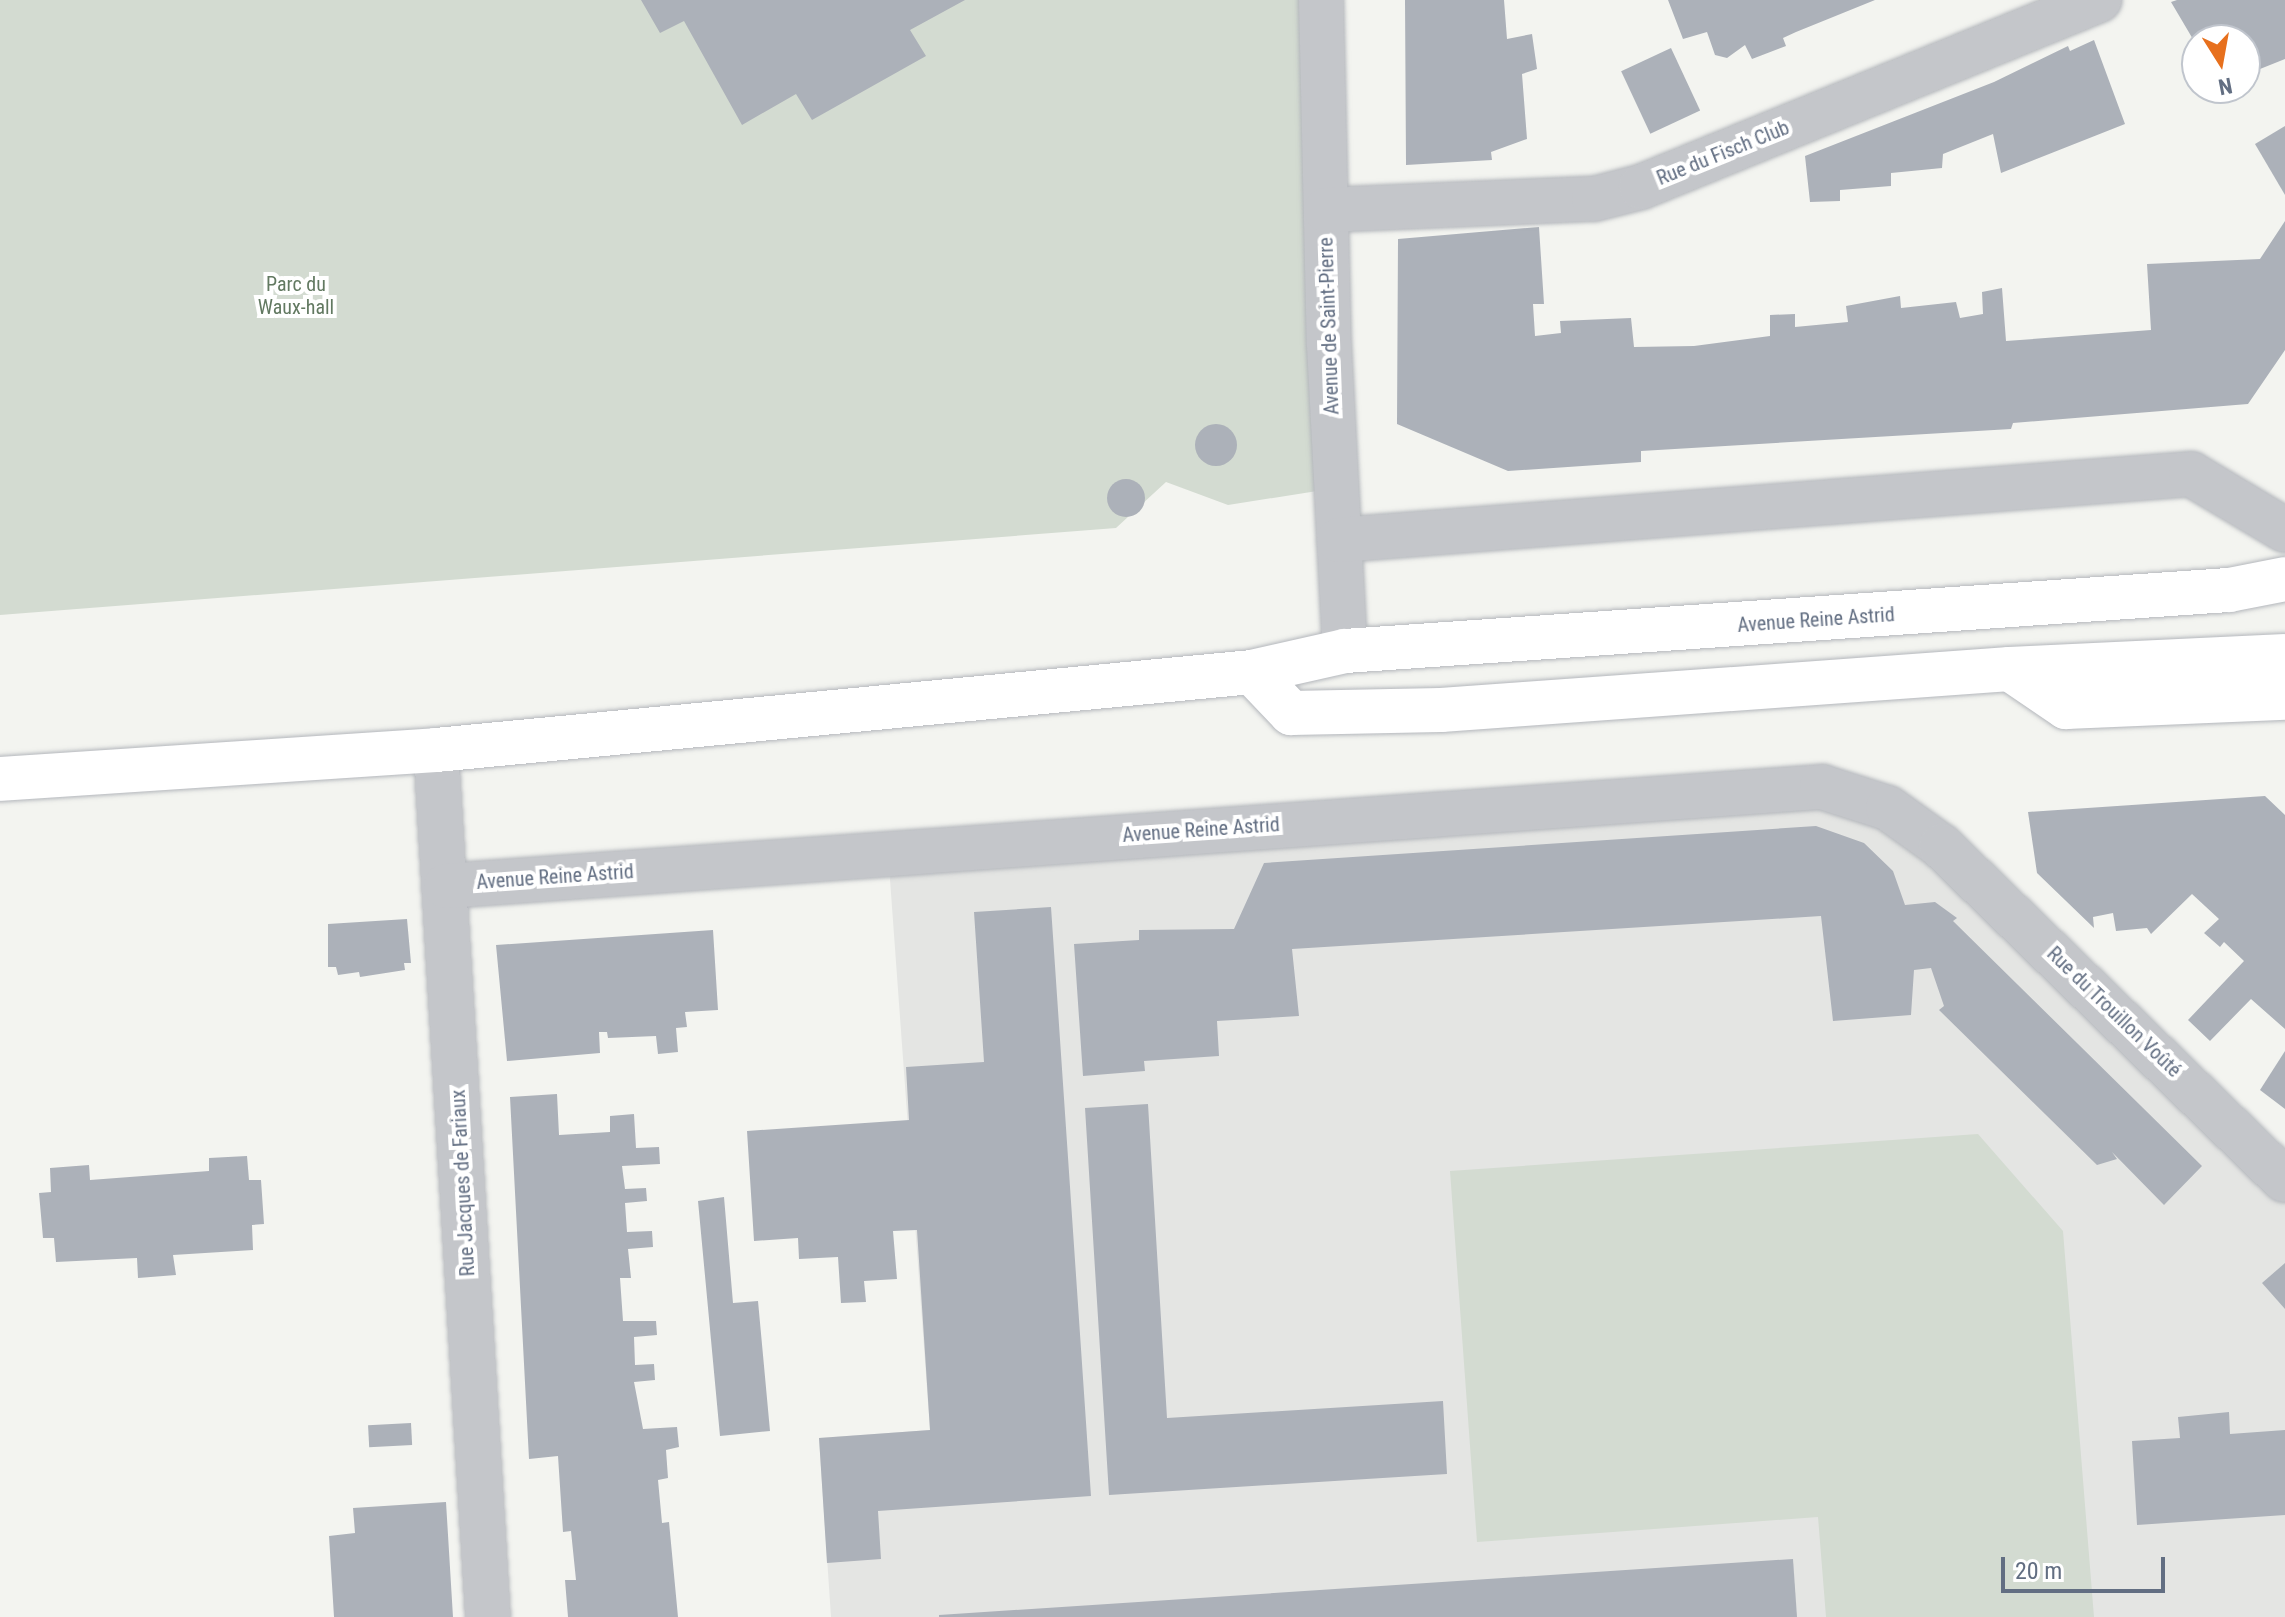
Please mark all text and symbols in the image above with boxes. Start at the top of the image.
north arrow [2181,24,2261,104]
text: N [2216,73,2234,100]
street label: Rue du Fisch Club [1653,116,1793,190]
street label: Avenue de Saint-Pierre [1314,237,1344,415]
park label: Parc du Waux-hall [258,272,334,319]
street label: Avenue Reine Astrid [1737,603,1895,637]
street label: Avenue Reine Astrid [1122,813,1280,847]
street label: Avenue Reine Astrid [476,860,634,894]
street label: Rue du Trouillon Voûté [2042,942,2186,1082]
street label: Rue Jacques de Fariaux [446,1089,480,1277]
scale bar [2005,1541,2169,1591]
text: 20 m [2015,1557,2062,1585]

